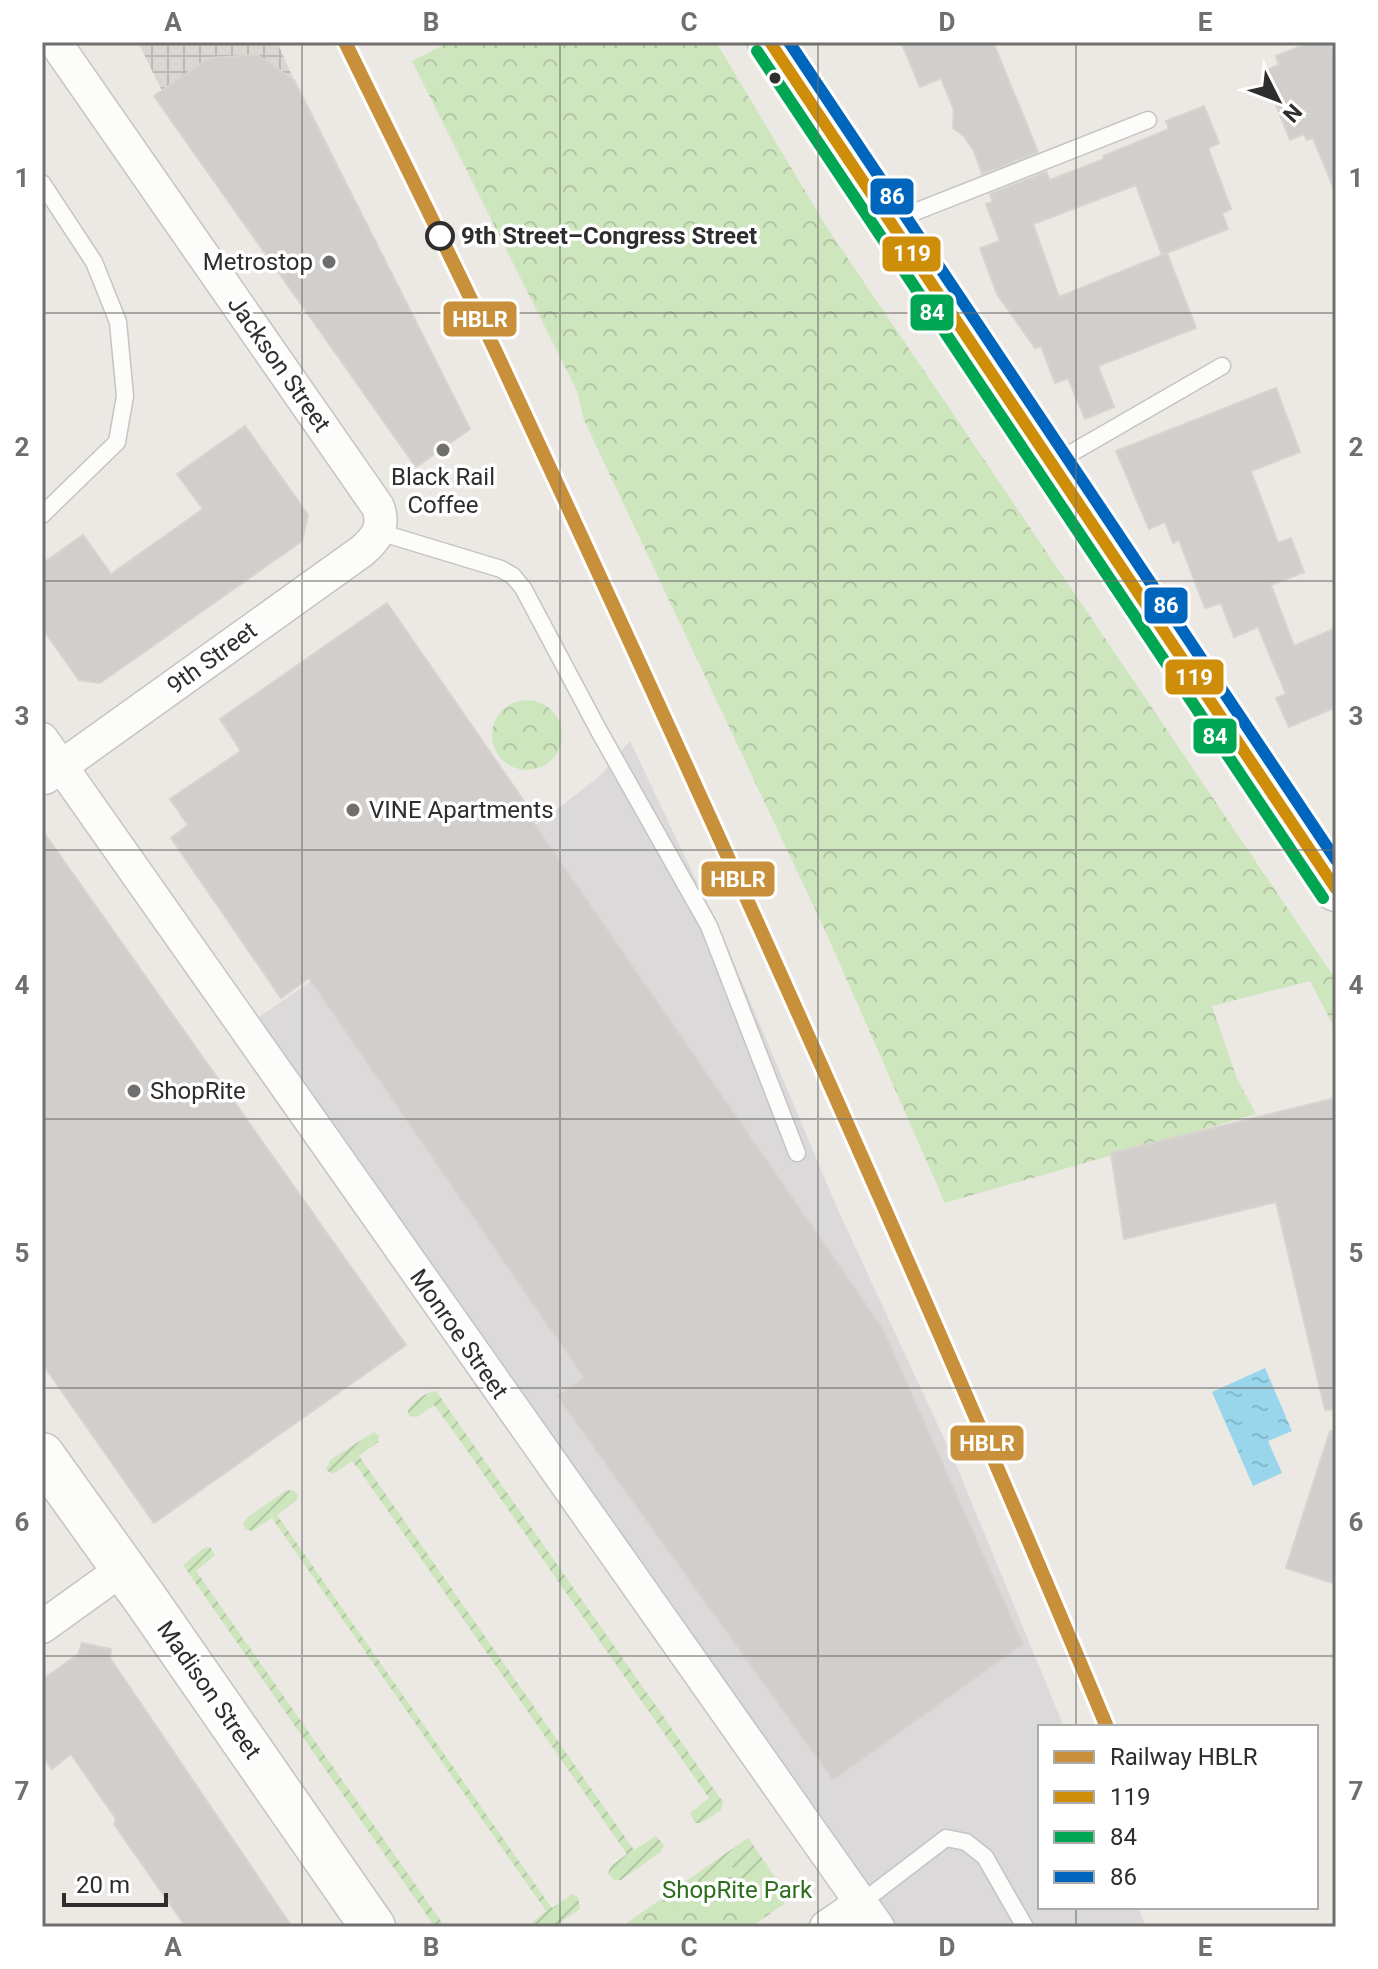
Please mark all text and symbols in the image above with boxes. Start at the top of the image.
text: A [164,7,182,37]
text: B [423,7,439,37]
text: C [680,7,698,37]
text: D [939,7,955,37]
text: E [1198,7,1213,37]
north arrow [1238,60,1318,140]
unlabelled marker [767,70,783,86]
text: N [1278,99,1307,127]
text: 1 [15,163,29,193]
text: 1 [1349,163,1363,193]
line badge: 86 [869,177,915,216]
text: 86 [879,184,905,209]
marker: 9th Street–Congress Street [426,222,454,250]
place label: 9th Street–Congress Street [461,222,757,250]
line badge: 119 [881,235,942,273]
text: 119 [893,241,931,266]
place label: Metrostop [203,248,313,276]
marker: Metrostop [320,253,338,271]
street label: Jackson Street [222,291,336,438]
line badge: 84 [909,293,955,332]
line badge: HBLR [442,300,518,338]
text: 84 [919,300,945,325]
text: HBLR [452,307,508,332]
text: 2 [15,432,29,462]
text: 2 [1349,432,1363,462]
marker: Black Rail Coffee [434,441,452,459]
place label: Black Rail Coffee [391,463,495,519]
line badge: 86 [1143,586,1189,625]
text: 86 [1153,593,1179,618]
street label: 9th Street [162,616,262,700]
line badge: 119 [1164,658,1225,696]
text: 119 [1175,665,1213,690]
text: 3 [15,701,29,731]
text: 3 [1349,701,1363,731]
line badge: 84 [1192,717,1238,755]
text: 84 [1202,724,1228,749]
place label: VINE Apartments [369,796,554,824]
marker: VINE Apartments [344,801,362,819]
line badge: HBLR [700,860,776,898]
text: HBLR [710,867,766,892]
text: 4 [15,970,30,1000]
text: 4 [1349,970,1364,1000]
place label: ShopRite [150,1077,246,1105]
marker: ShopRite [125,1082,143,1100]
text: 5 [15,1238,29,1268]
text: 5 [1349,1238,1363,1268]
street label: Monroe Street [404,1264,514,1404]
line badge: HBLR [949,1424,1025,1462]
text: HBLR [959,1431,1015,1456]
text: 6 [15,1507,30,1537]
text: 6 [1349,1507,1364,1537]
street label: Madison Street [151,1616,267,1764]
legend [1038,1725,1318,1909]
text: Railway HBLR [1110,1743,1258,1771]
text: 7 [15,1776,29,1806]
text: 7 [1349,1776,1363,1806]
text: 119 [1110,1783,1150,1811]
text: 84 [1110,1823,1137,1851]
scale bar [64,1857,166,1907]
text: 86 [1110,1863,1137,1891]
text: 20 m [76,1871,130,1899]
park label: ShopRite Park [662,1876,813,1904]
text: A [164,1932,182,1962]
text: B [423,1932,439,1962]
text: C [680,1932,698,1962]
text: D [939,1932,955,1962]
text: E [1198,1932,1213,1962]

